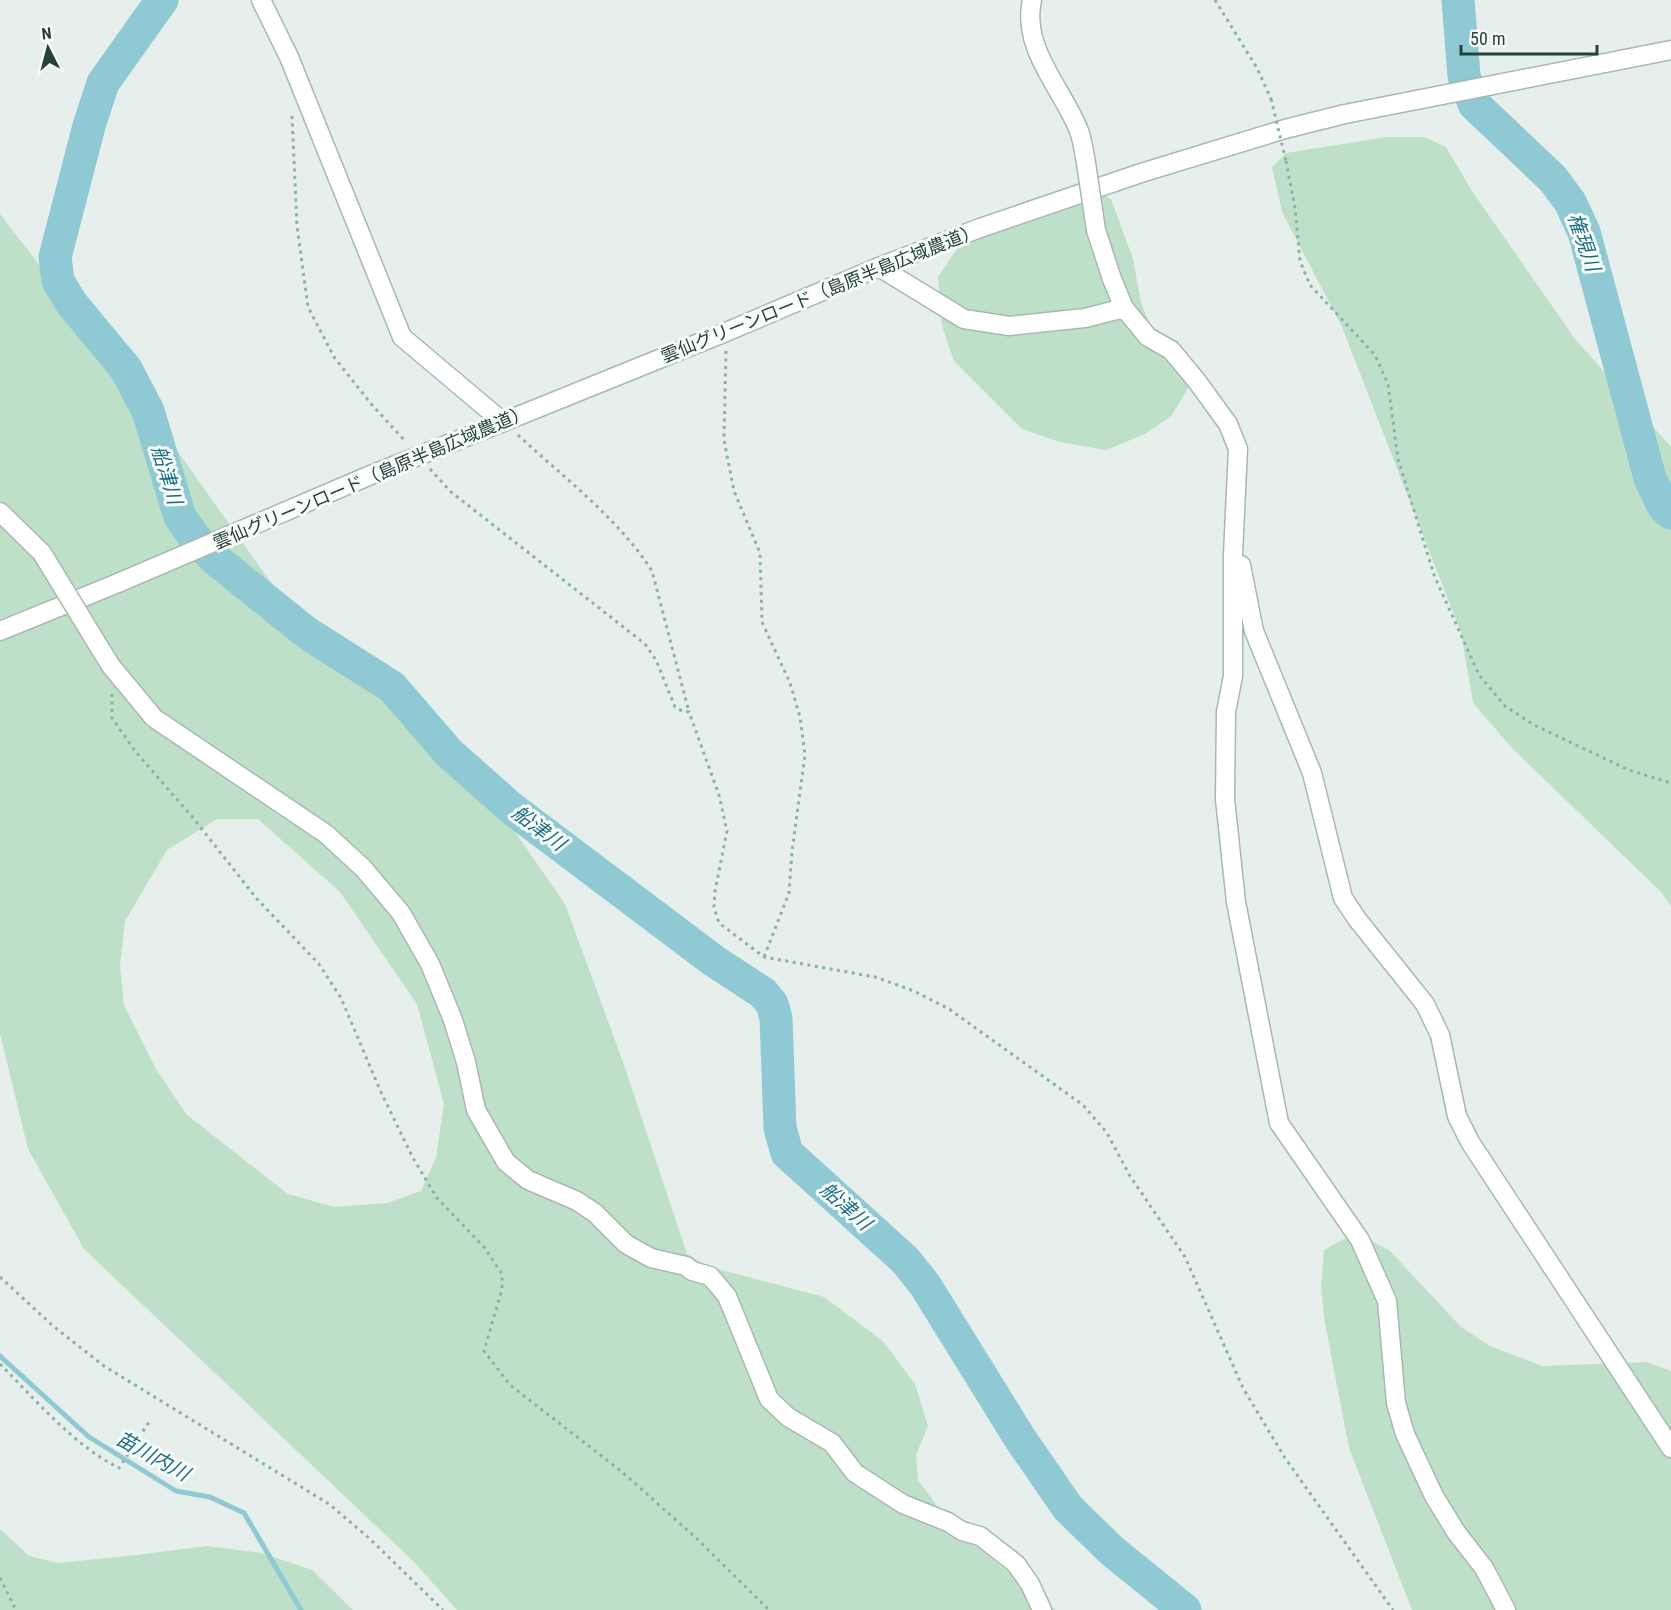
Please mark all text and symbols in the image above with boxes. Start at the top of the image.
north arrow [18,18,78,78]
scale bar [1461,18,1598,56]
text: N [41,24,52,44]
text: 50 m [1470,28,1505,49]
water label: 権現川 [1563,210,1606,276]
street label: 雲仙グリーンロード（島原半島広域農道） [658,219,982,367]
street label: 雲仙グリーンロード（島原半島広域農道） [210,401,532,553]
water label: 船津川 [147,443,188,509]
water label: 船津川 [508,800,572,857]
water label: 船津川 [816,1177,878,1236]
water label: 苗川内川 [112,1426,196,1487]

